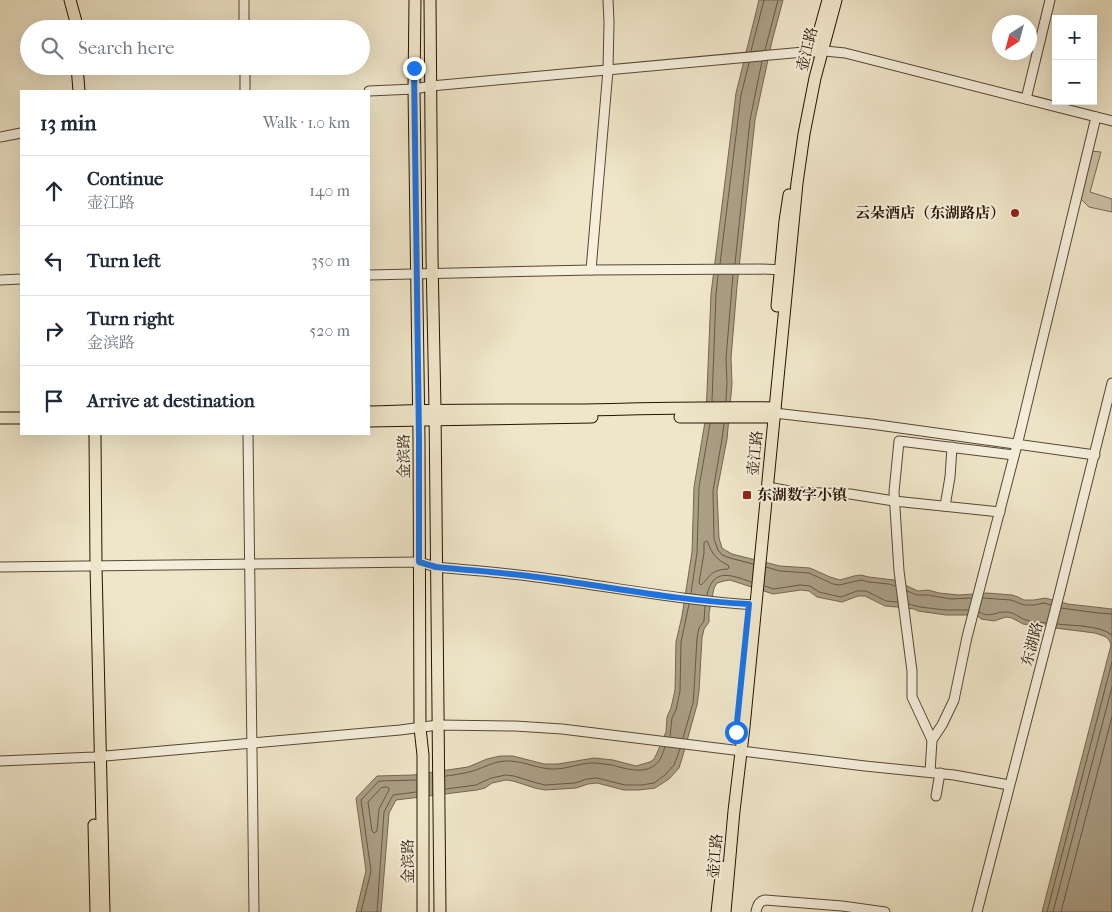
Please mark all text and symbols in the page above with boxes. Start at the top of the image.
north arrow [992,15,1037,60]
map controls [1052,15,1097,105]
button: + [1052,15,1097,60]
search box [20,20,370,75]
street label: 壶江路 [793,25,821,73]
icon: search [38,34,66,62]
text: Search here [78,37,174,59]
route end [403,57,426,80]
button: − [1052,60,1097,105]
text: 13 min [40,111,96,135]
text: Walk · 1.0 km [263,113,350,132]
text: Continue [87,168,163,190]
icon: ahead [40,177,68,205]
text: 140 m [309,181,350,200]
text: 壶江路 [87,193,135,212]
place label: 云朵酒店（东湖路店） [855,204,1005,222]
marker: 云朵酒店（东湖路店） [1009,207,1021,219]
icon: left [40,247,68,275]
text: Turn left [87,250,161,272]
text: 350 m [311,251,350,270]
text: Turn right [87,308,174,330]
icon: right [40,317,68,345]
text: 520 m [309,321,350,340]
text: 金滨路 [87,333,135,352]
icon: arrive [40,387,68,415]
text: Arrive at destination [87,390,255,412]
street label: 壶江路 [744,430,766,476]
street label: 金滨路 [395,433,413,479]
place label: 东湖数字小镇 [757,486,847,504]
marker: 东湖数字小镇 [741,489,753,501]
street label: 东湖路 [1017,620,1047,668]
route start [725,721,748,744]
street label: 壶江路 [704,833,726,879]
street label: 金滨路 [399,838,417,884]

